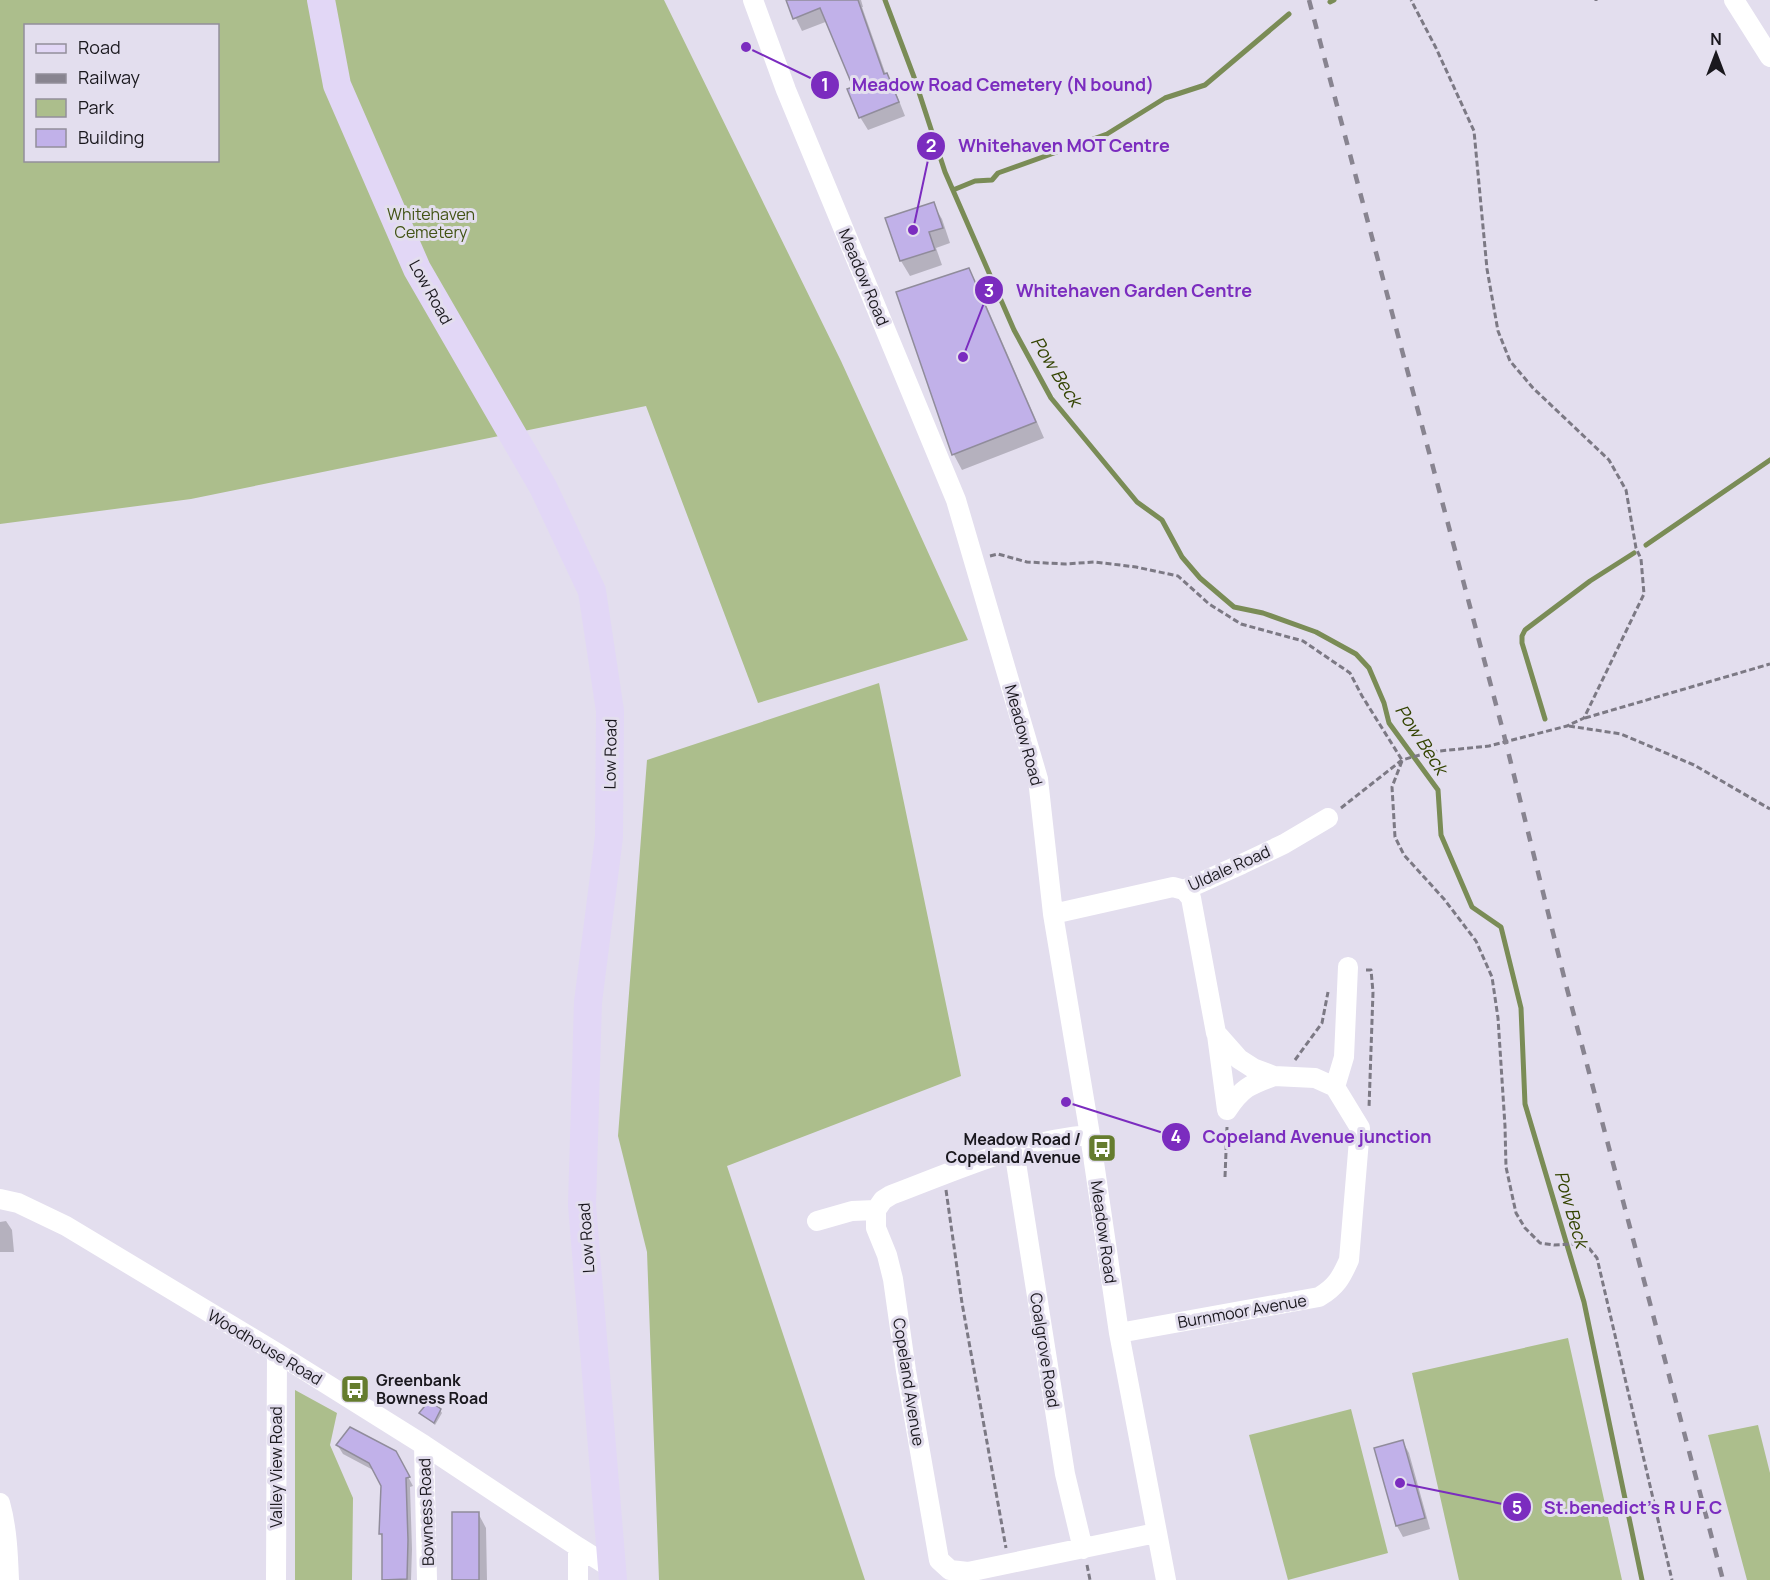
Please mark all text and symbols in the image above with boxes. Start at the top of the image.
legend [24,24,219,162]
north arrow [1686,24,1746,84]
text: N [1710,28,1722,50]
text: Road [78,35,121,59]
text: Railway [78,65,140,89]
callout: Meadow Road Cemetery (N bound) [810,67,1166,103]
text: 1 [821,72,829,96]
text: Meadow Road Cemetery (N bound) [852,72,1154,96]
text: Park [78,95,115,119]
text: Building [78,125,144,149]
callout: Whitehaven MOT Centre [916,128,1182,164]
text: 2 [926,133,936,157]
text: Whitehaven MOT Centre [958,133,1170,157]
park label: Whitehaven Cemetery [387,203,475,243]
street label: Meadow Road [834,225,894,329]
street label: Low Road [404,256,458,328]
callout: Whitehaven Garden Centre [974,272,1264,308]
text: 3 [984,278,994,302]
text: Whitehaven Garden Centre [1016,278,1252,302]
water label: Pow Beck [1026,331,1090,413]
street label: Meadow Road [1000,682,1048,788]
water label: Pow Beck [1390,699,1455,781]
street label: Low Road [598,718,622,790]
street label: Uldale Road [1185,840,1273,896]
callout: Copeland Avenue junction [1161,1119,1444,1155]
text: 4 [1171,1124,1182,1148]
text: Copeland Avenue junction [1202,1124,1432,1148]
place label: Meadow Road / Copeland Avenue [946,1128,1081,1168]
bus stop icon: Meadow Road / Copeland Avenue [1086,1132,1118,1164]
water label: Pow Beck [1550,1168,1595,1253]
street label: Meadow Road [1086,1179,1122,1285]
street label: Low Road [573,1202,599,1274]
street label: Burnmoor Avenue [1176,1289,1308,1333]
street label: Coalgrove Road [1025,1291,1065,1409]
street label: Woodhouse Road [204,1304,326,1390]
street label: Copeland Avenue [888,1316,930,1448]
place label: Greenbank Bowness Road [376,1369,488,1409]
bus stop icon: Greenbank Bowness Road [339,1373,371,1405]
street label: Valley View Road [265,1406,287,1528]
street label: Bowness Road [413,1458,439,1566]
callout: St.benedict's R U F C [1502,1489,1734,1525]
text: 5 [1512,1495,1522,1519]
text: St.benedict's R U F C [1544,1495,1722,1519]

